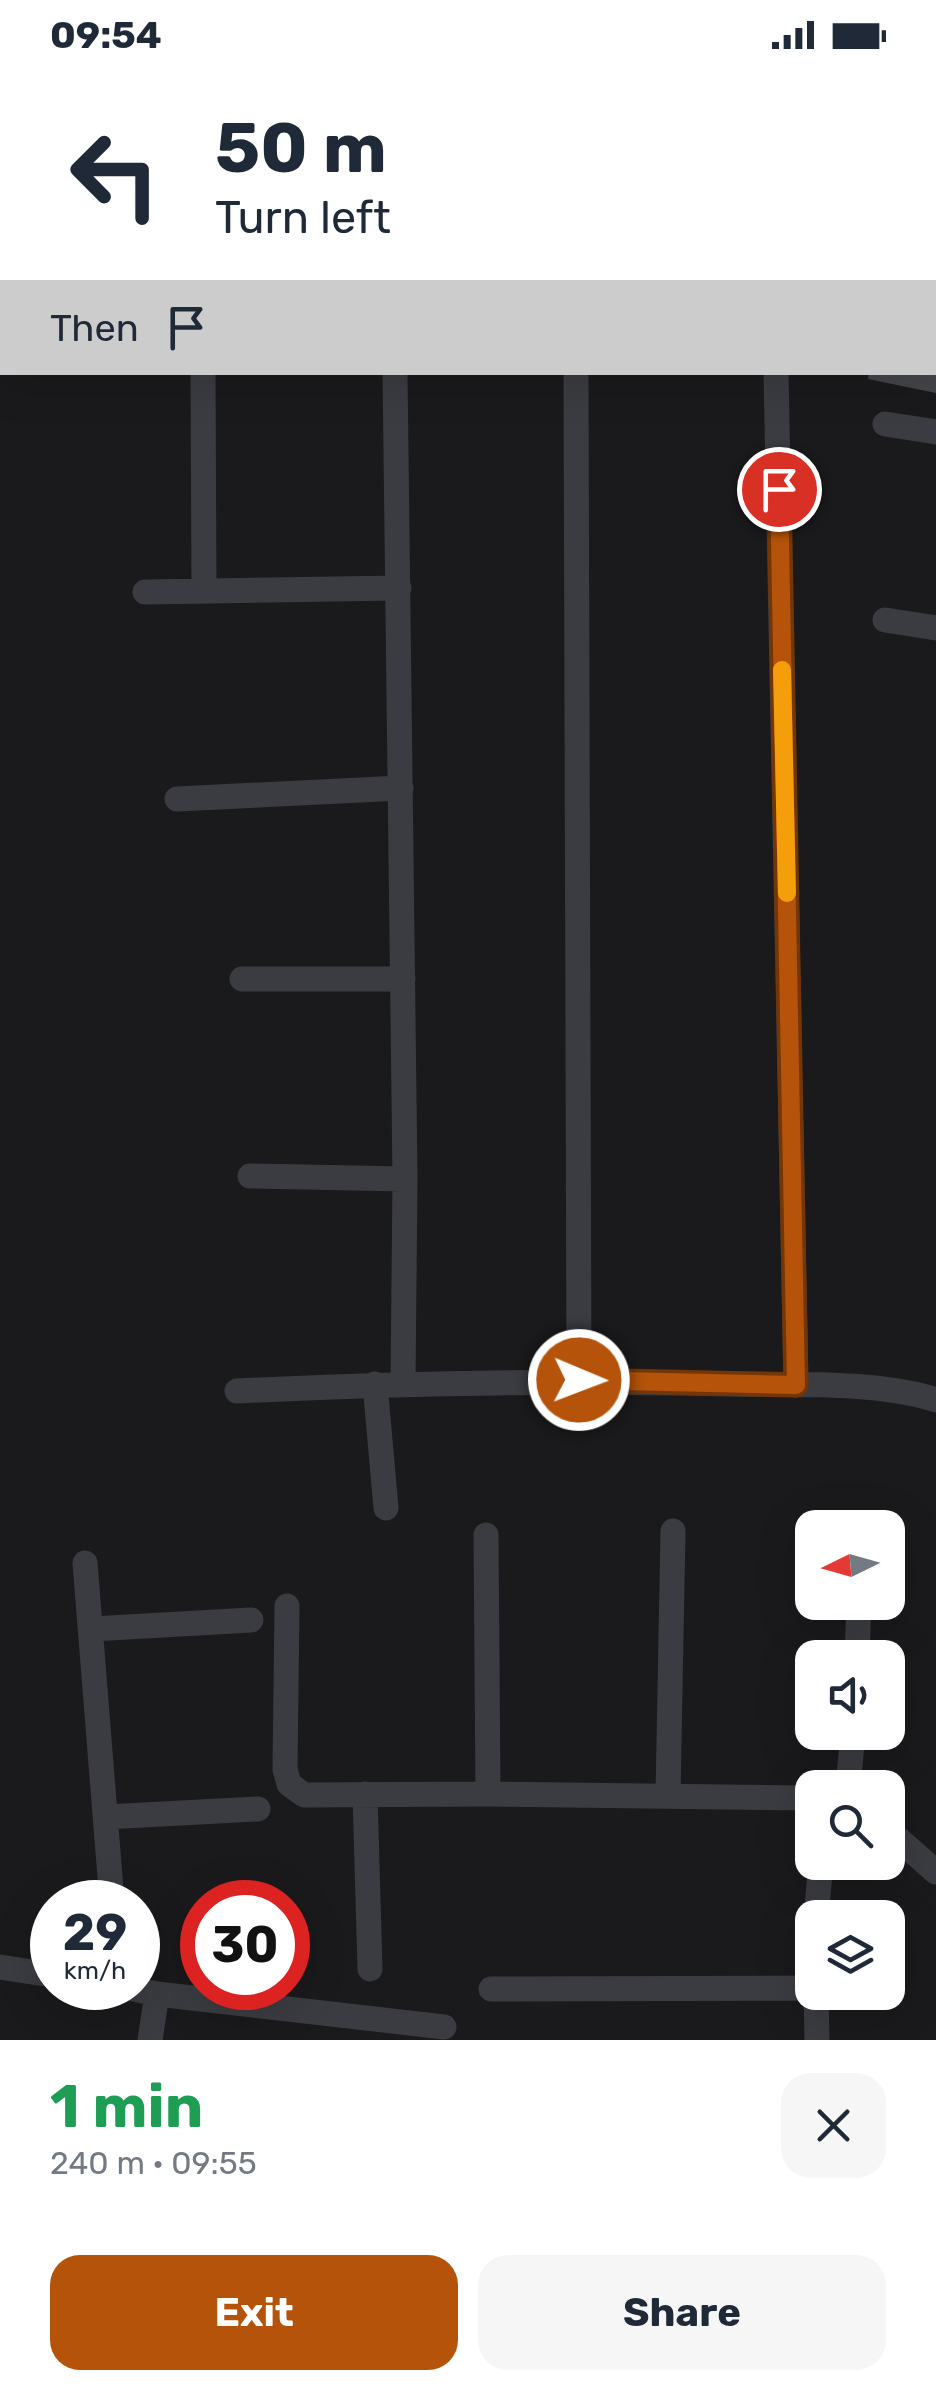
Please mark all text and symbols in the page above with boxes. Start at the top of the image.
text: 09:54 [50,12,162,58]
text: 50 m [215,107,387,190]
icon: left [50,110,180,240]
text: Turn left [215,191,391,244]
icon: arrive [159,300,214,355]
text: Then [50,305,139,351]
pin [737,447,822,532]
icon: arrive [752,462,807,517]
position arrow [527,1328,631,1432]
north arrow [795,1510,905,1620]
map controls [795,1510,905,2010]
button: sound [795,1640,905,1750]
button: search [795,1770,905,1880]
speed limit sign: 30 [180,1880,310,2010]
button: layers [795,1900,905,2010]
text: 29 [63,1903,127,1963]
text: km/h [64,1956,126,1985]
text: 1 min [50,2071,203,2142]
button: close [781,2073,886,2178]
text: 240 m · 09:55 [50,2144,257,2182]
button: Exit [50,2255,458,2370]
button: Share [478,2255,886,2370]

